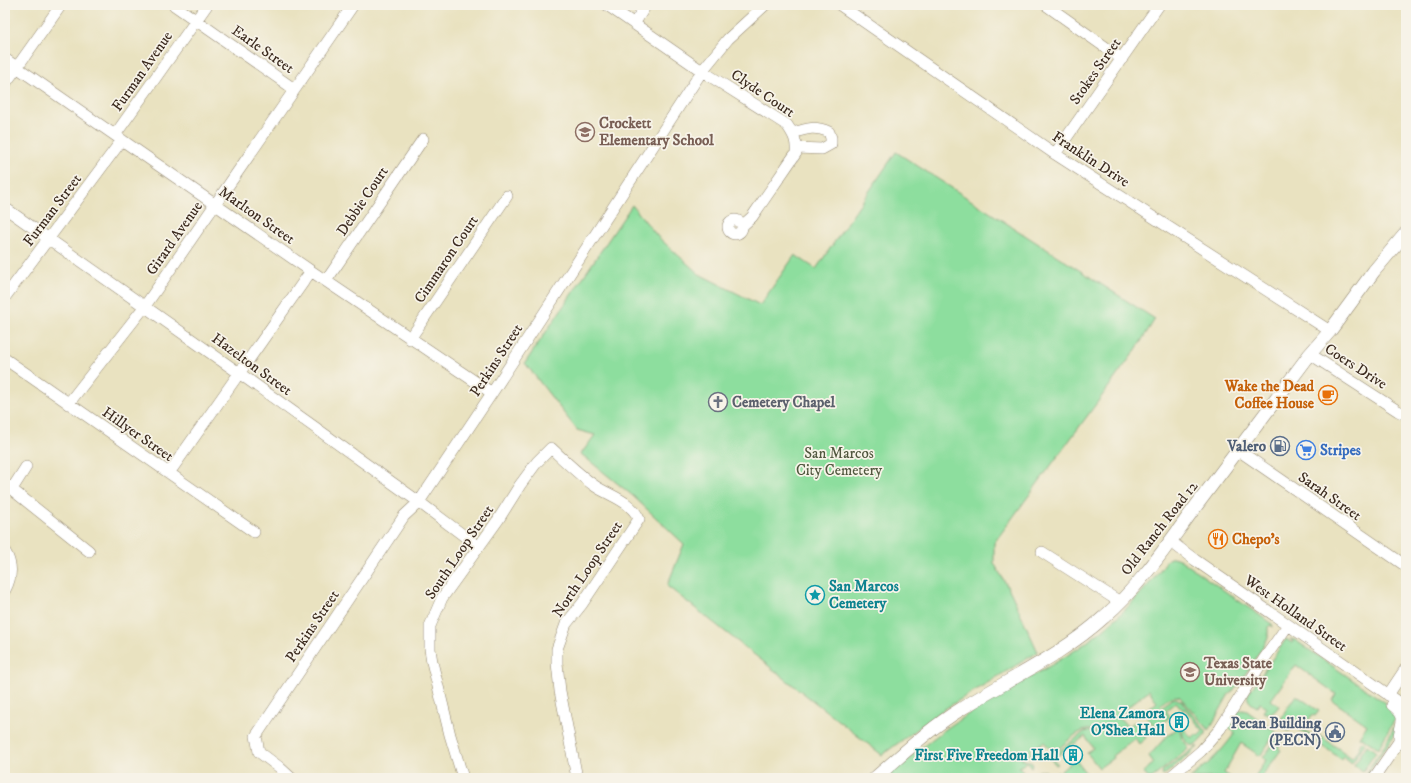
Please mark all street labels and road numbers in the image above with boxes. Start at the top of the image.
street label: Earle Street [228,21,298,78]
street label: Furman Avenue [108,28,177,115]
street label: Stokes Street [1066,34,1125,108]
street label: Clyde Court [727,65,799,122]
street label: Franklin Drive [1048,127,1133,191]
street label: Debbie Court [332,163,393,240]
street label: Furman Street [19,170,86,250]
street label: Marlton Street [215,182,299,249]
street label: Girard Avenue [142,198,207,279]
street label: Cimmaron Court [410,212,483,307]
street label: Perkins Street [466,320,527,400]
street label: Hazelton Street [208,329,296,400]
street label: Coers Drive [1321,339,1391,394]
street label: Hillyer Street [98,403,177,466]
street label: Sarah Street [1294,468,1365,525]
street label: Old Ranch Road 12 [1117,477,1203,579]
street label: South Loop Street [421,501,498,603]
street label: North Loop Street [548,517,627,621]
street label: West Holland Street [1240,570,1351,656]
street label: Perkins Street [281,586,344,666]

